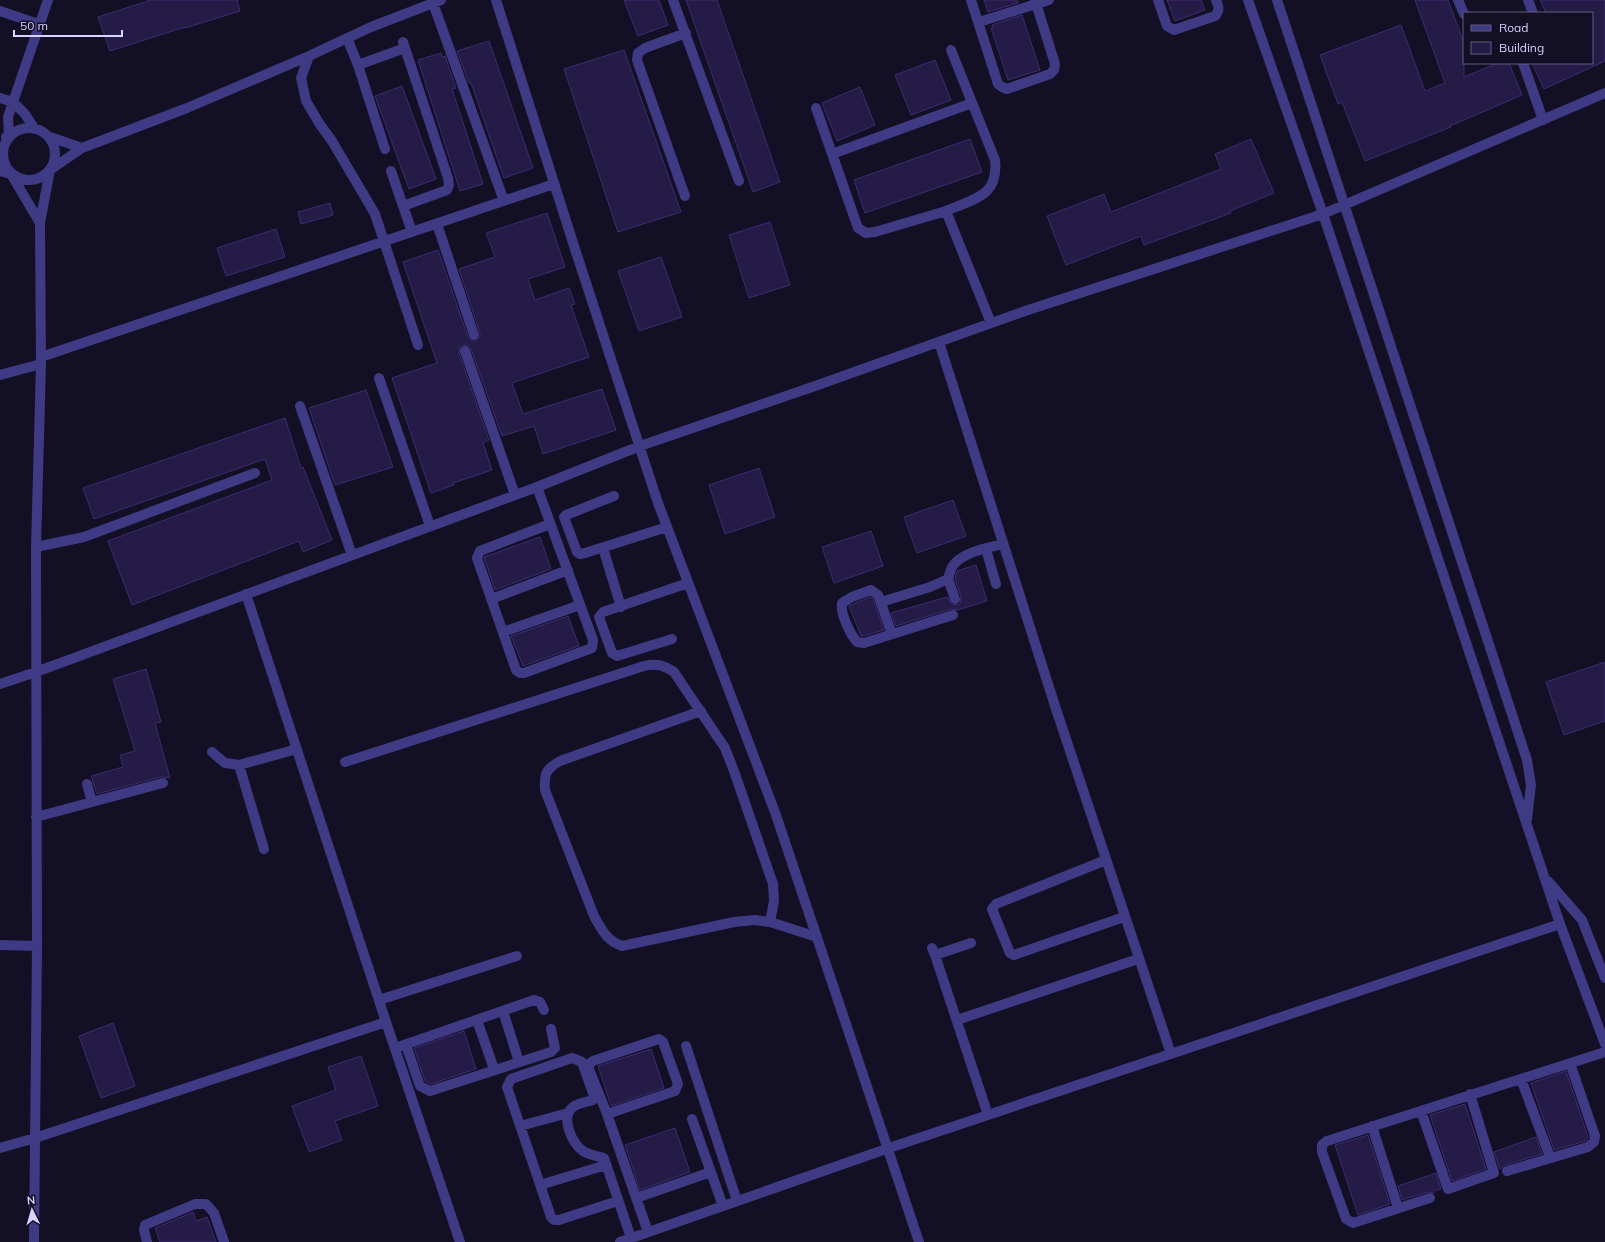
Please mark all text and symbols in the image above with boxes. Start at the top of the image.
scale bar [14,12,122,38]
legend [1463,12,1593,64]
text: 50 m [20,18,48,33]
text: Road [1499,20,1528,35]
text: Building [1499,40,1544,55]
north arrow [12,1190,52,1230]
text: N [26,1193,36,1207]

